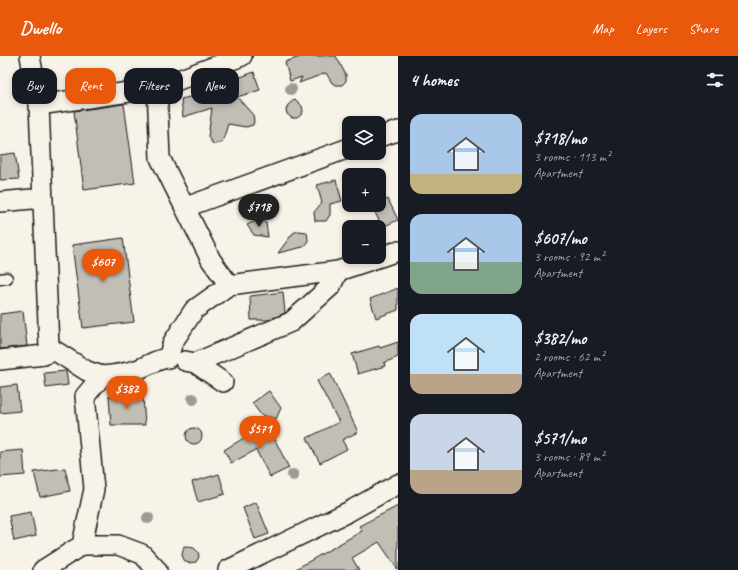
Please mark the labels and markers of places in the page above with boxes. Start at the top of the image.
pin: $718 [235,194,283,228]
pin: $607 [79,249,127,283]
pin: $382 [103,376,151,410]
pin: $571 [236,416,284,450]

